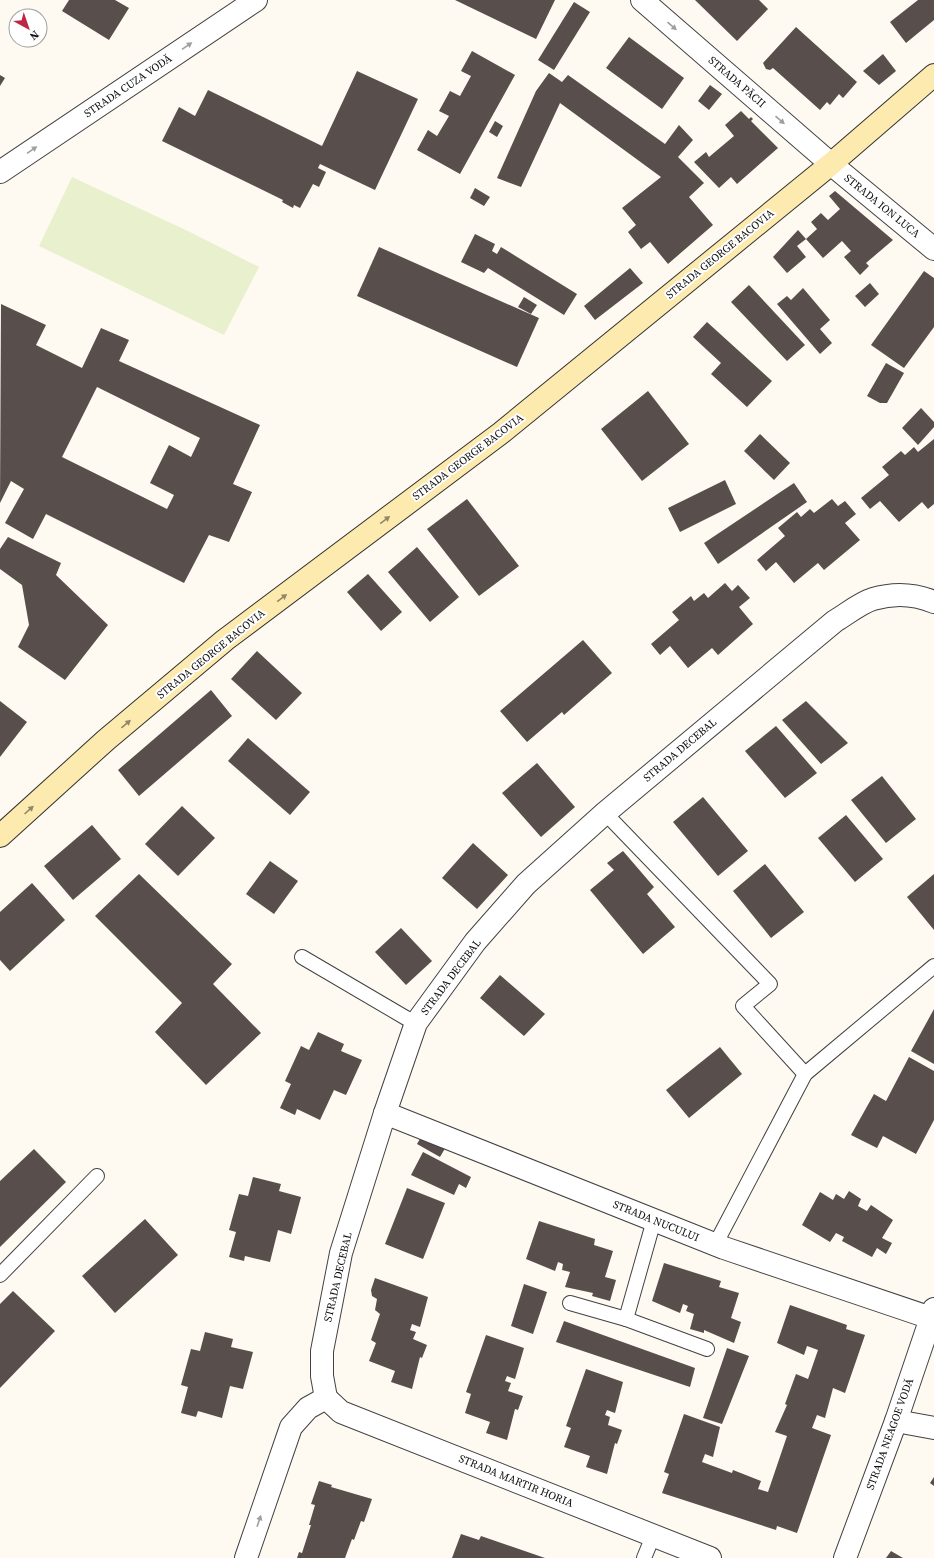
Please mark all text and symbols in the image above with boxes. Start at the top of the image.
north arrow [8,8,48,48]
one-way arrow [666,21,677,30]
text: N [26,27,42,44]
one-way arrow [182,42,192,50]
street label: STRADA CUZA VODĂ [81,51,175,121]
street label: STRADA PĂCII [705,53,769,111]
one-way arrow [775,116,786,125]
one-way arrow [27,146,38,154]
street label: STRADA ION LUCA [841,171,924,242]
street label: STRADA GEORGE BACOVIA [663,205,778,302]
street label: STRADA GEORGE BACOVIA [409,410,527,504]
one-way arrow [380,516,391,524]
one-way arrow [276,594,287,602]
street label: STRADA GEORGE BACOVIA [154,605,269,702]
street label: STRADA DECEBAL [640,715,720,785]
one-way arrow [120,719,131,728]
one-way arrow [24,805,34,815]
street label: STRADA DECEBAL [417,936,485,1018]
street label: STRADA NUCULUI [611,1197,701,1245]
street label: STRADA DECEBAL [320,1230,356,1323]
street label: STRADA NEAGOE VODĂ [863,1375,917,1492]
street label: STRADA MARTIR HORIA [456,1451,576,1511]
one-way arrow [256,1515,262,1527]

